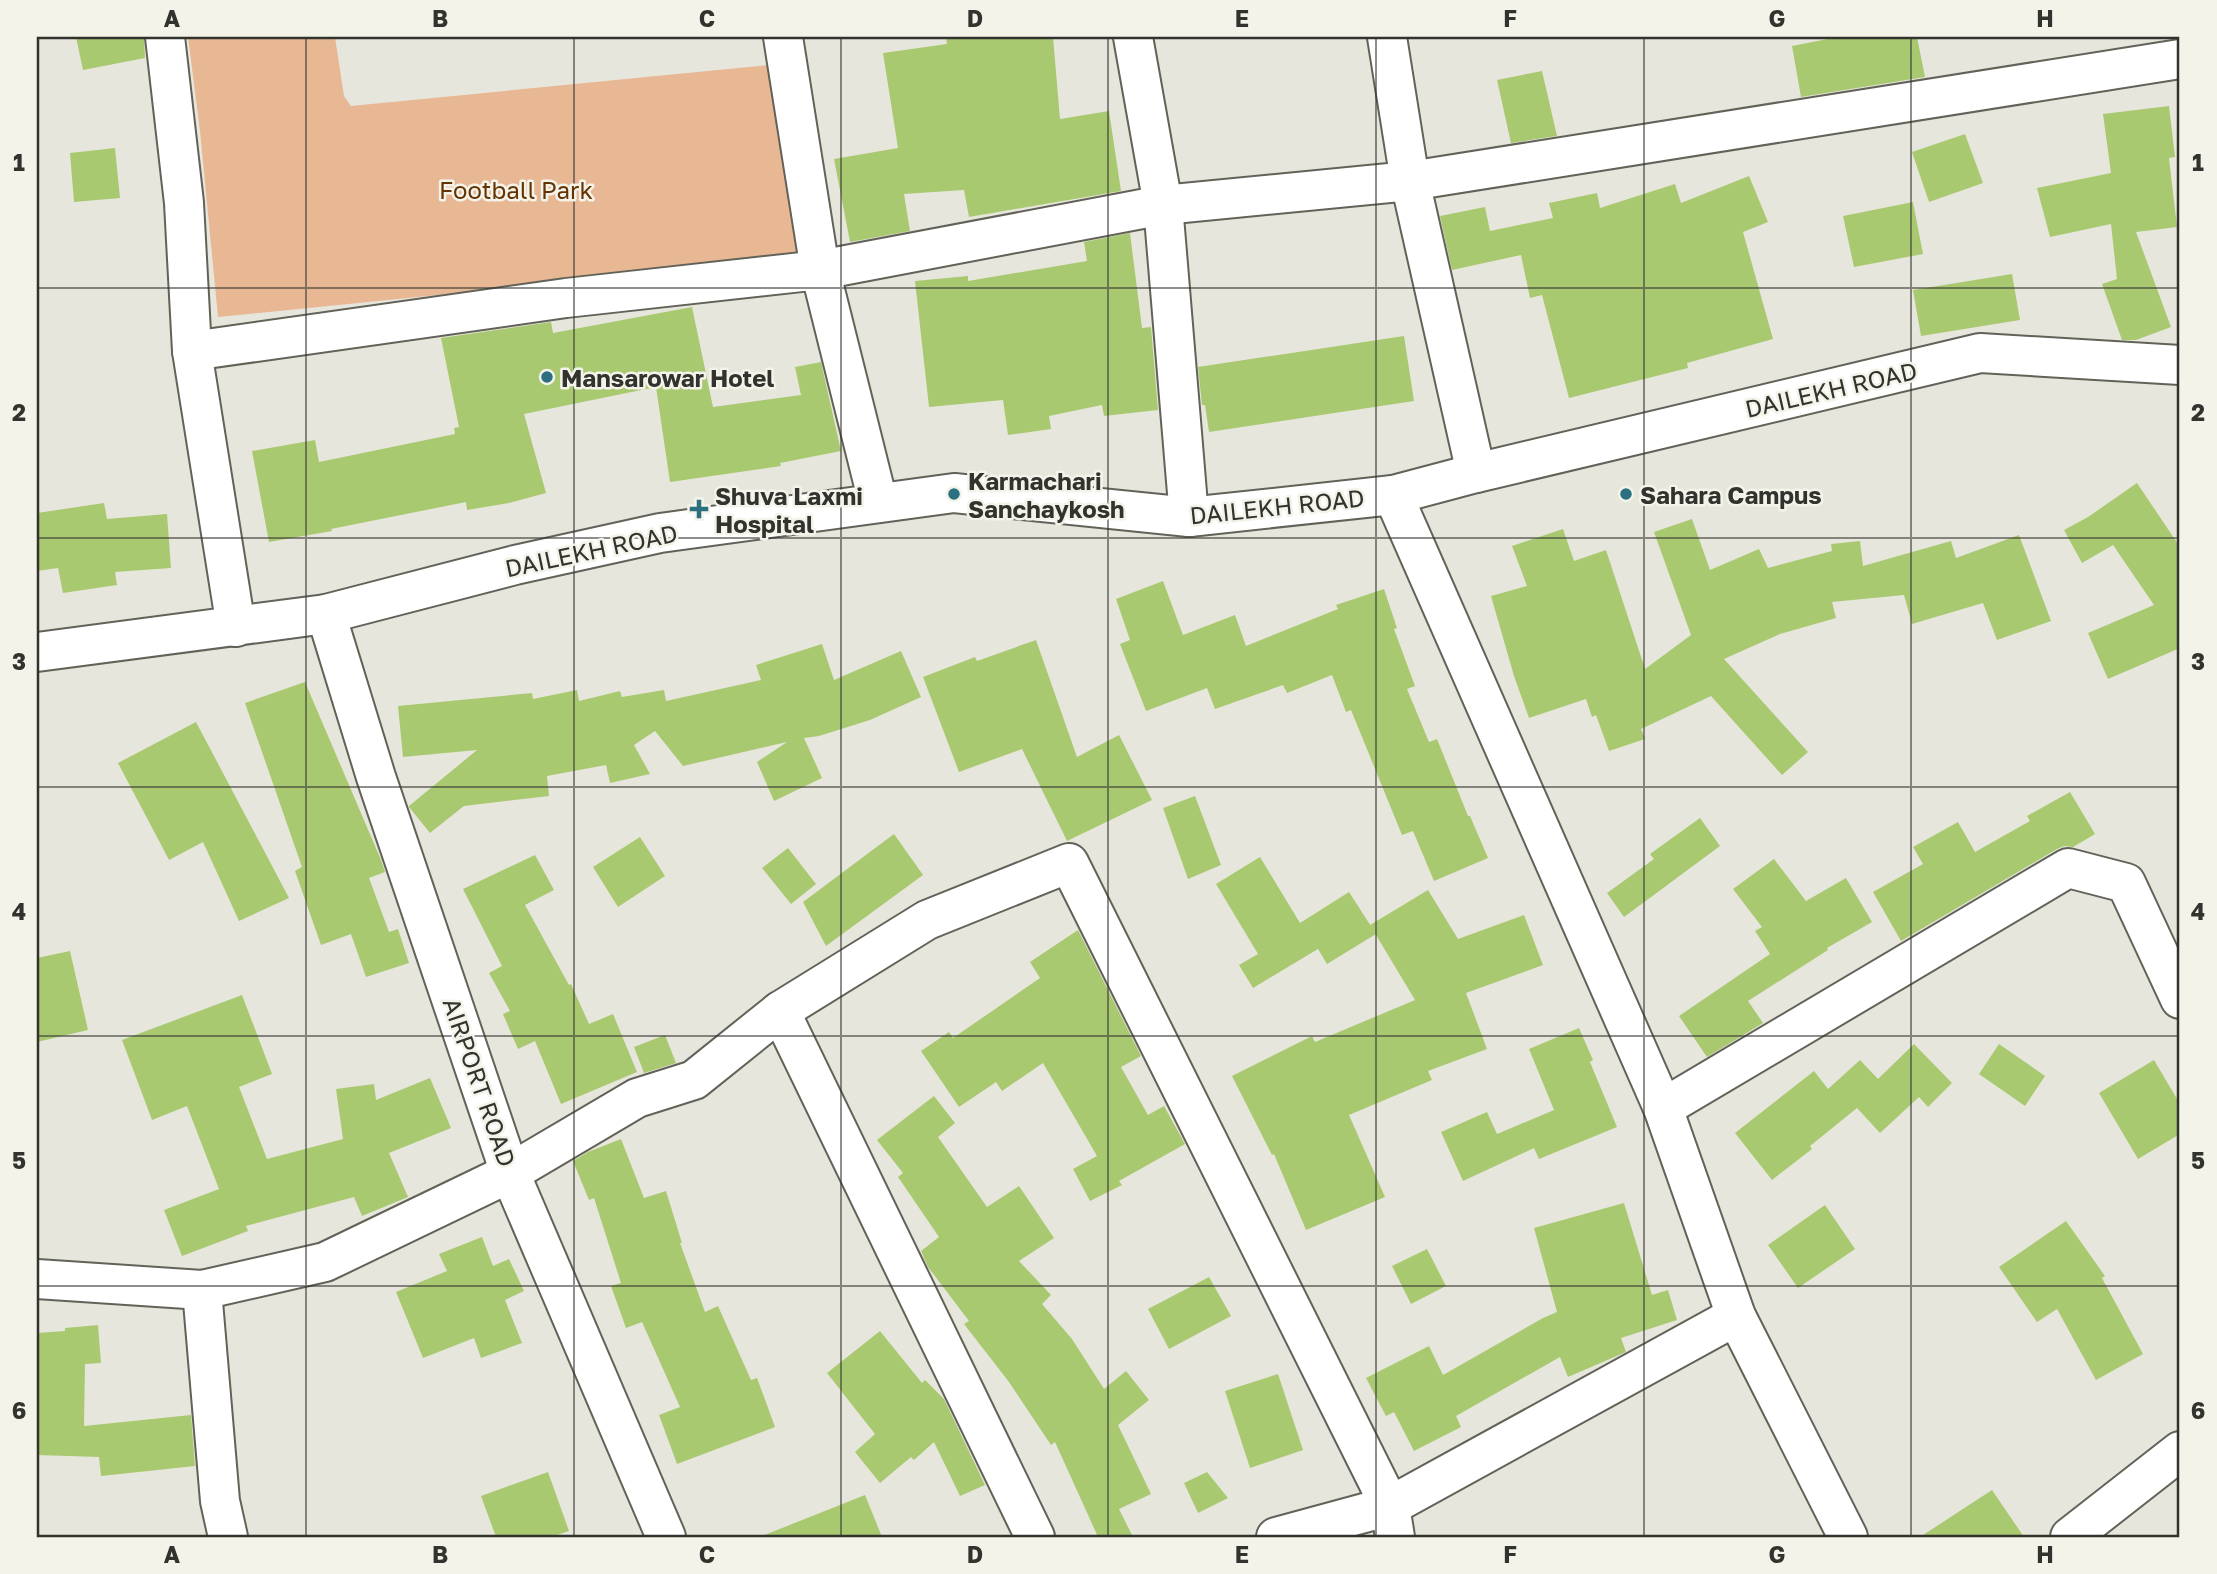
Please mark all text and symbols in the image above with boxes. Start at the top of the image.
text: A [164,4,181,32]
text: B [432,4,448,32]
text: C [699,4,715,32]
text: D [967,4,983,32]
text: E [1235,4,1249,32]
text: F [1503,4,1517,32]
text: G [1769,4,1785,32]
text: H [2036,4,2054,32]
text: 1 [13,148,25,176]
text: 1 [2192,148,2204,176]
park label: Football Park [439,175,593,204]
street label: DAILEKH ROAD [1742,355,1920,423]
place label: Mansarowar Hotel [561,363,774,392]
marker: Mansarowar Hotel [539,369,555,385]
text: 2 [12,398,26,426]
text: 2 [2191,398,2205,426]
place label: Karmachari Sanchaykosh [968,466,1125,523]
place label: Sahara Campus [1640,480,1822,509]
place label: Shuva Laxmi Hospital [715,481,863,538]
street label: DAILEKH ROAD [1188,482,1366,530]
marker: Karmachari Sanchaykosh [946,486,962,502]
marker: Sahara Campus [1618,486,1634,502]
marker: Shuva Laxmi Hospital [689,499,709,519]
street label: DAILEKH ROAD [502,518,680,582]
text: 3 [12,647,26,675]
text: 3 [2191,647,2205,675]
text: 4 [12,897,26,925]
text: 4 [2191,897,2205,925]
street label: AIRPORT ROAD [438,994,522,1170]
text: 5 [12,1146,26,1174]
text: 5 [2191,1146,2205,1174]
text: 6 [12,1396,26,1424]
text: 6 [2191,1396,2205,1424]
text: A [164,1540,181,1568]
text: B [432,1540,448,1568]
text: C [699,1540,715,1568]
text: D [967,1540,983,1568]
text: E [1235,1540,1249,1568]
text: F [1503,1540,1517,1568]
text: G [1769,1540,1785,1568]
text: H [2036,1540,2054,1568]

